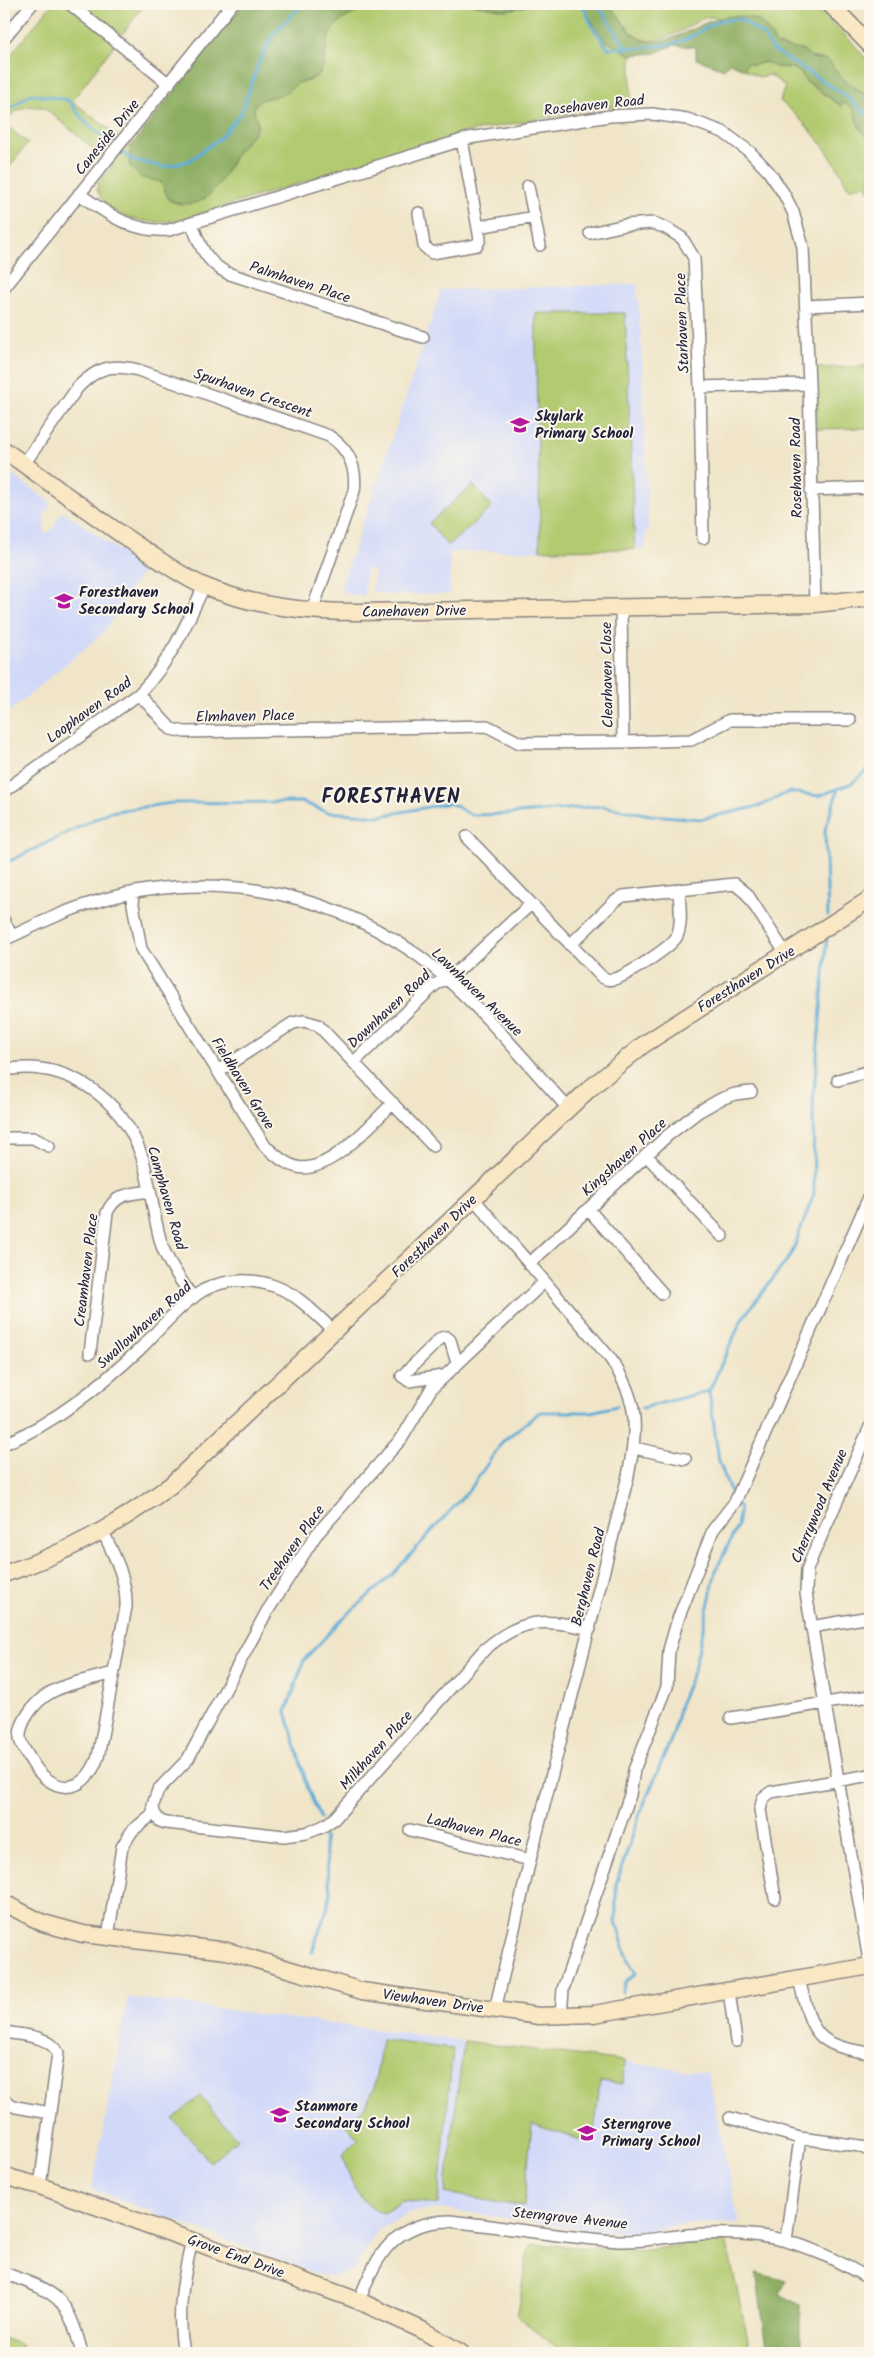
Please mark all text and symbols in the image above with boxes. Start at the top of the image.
street label: Rosehaven Road [543,89,646,123]
street label: Caneside Drive [69,94,146,181]
street label: Palmhaven Place [246,255,354,311]
street label: Starhaven Place [669,272,697,373]
street label: Spurhaven Crescent [190,362,315,426]
place label: Skylark Primary School [535,405,633,446]
school or university icon: Skylark Primary School [509,414,531,436]
street label: Rosehaven Road [784,417,810,519]
place label: Foresthaven Secondary School [79,581,194,622]
school or university icon: Foresthaven Secondary School [53,590,75,612]
street label: Canehaven Drive [362,599,467,625]
street label: Clearhaven Close [595,621,621,728]
street label: Loophaven Road [42,671,138,750]
street label: Elmhaven Place [195,704,295,730]
district label: FORESTHAVEN [321,782,461,814]
street label: Foresthaven Drive [693,940,801,1020]
street label: Lawnhaven Avenue [425,943,528,1043]
street label: Downhaven Road [342,964,437,1055]
street label: Fieldhaven Grove [204,1032,280,1135]
street label: Kingshaven Place [576,1112,673,1203]
street label: Camphaven Road [140,1143,193,1254]
street label: Foresthaven Drive [386,1189,483,1284]
street label: Creamhaven Place [68,1212,106,1328]
street label: Swallowhaven Road [91,1276,198,1375]
street label: Cherrywood Avenue [785,1445,855,1567]
street label: Treehaven Place [254,1500,332,1597]
street label: Berghaven Road [565,1525,613,1629]
street label: Milkhaven Place [334,1705,419,1796]
street label: Ladhaven Place [424,1808,524,1854]
street label: Viewhaven Drive [381,1983,485,2021]
place label: Stanmore Secondary School [295,2095,410,2136]
school or university icon: Stanmore Secondary School [269,2104,291,2126]
place label: Sterngrove Primary School [602,2113,700,2154]
school or university icon: Sterngrove Primary School [576,2122,598,2144]
street label: Sterngrove Avenue [511,2201,629,2237]
street label: Grove End Drive [184,2228,288,2286]

